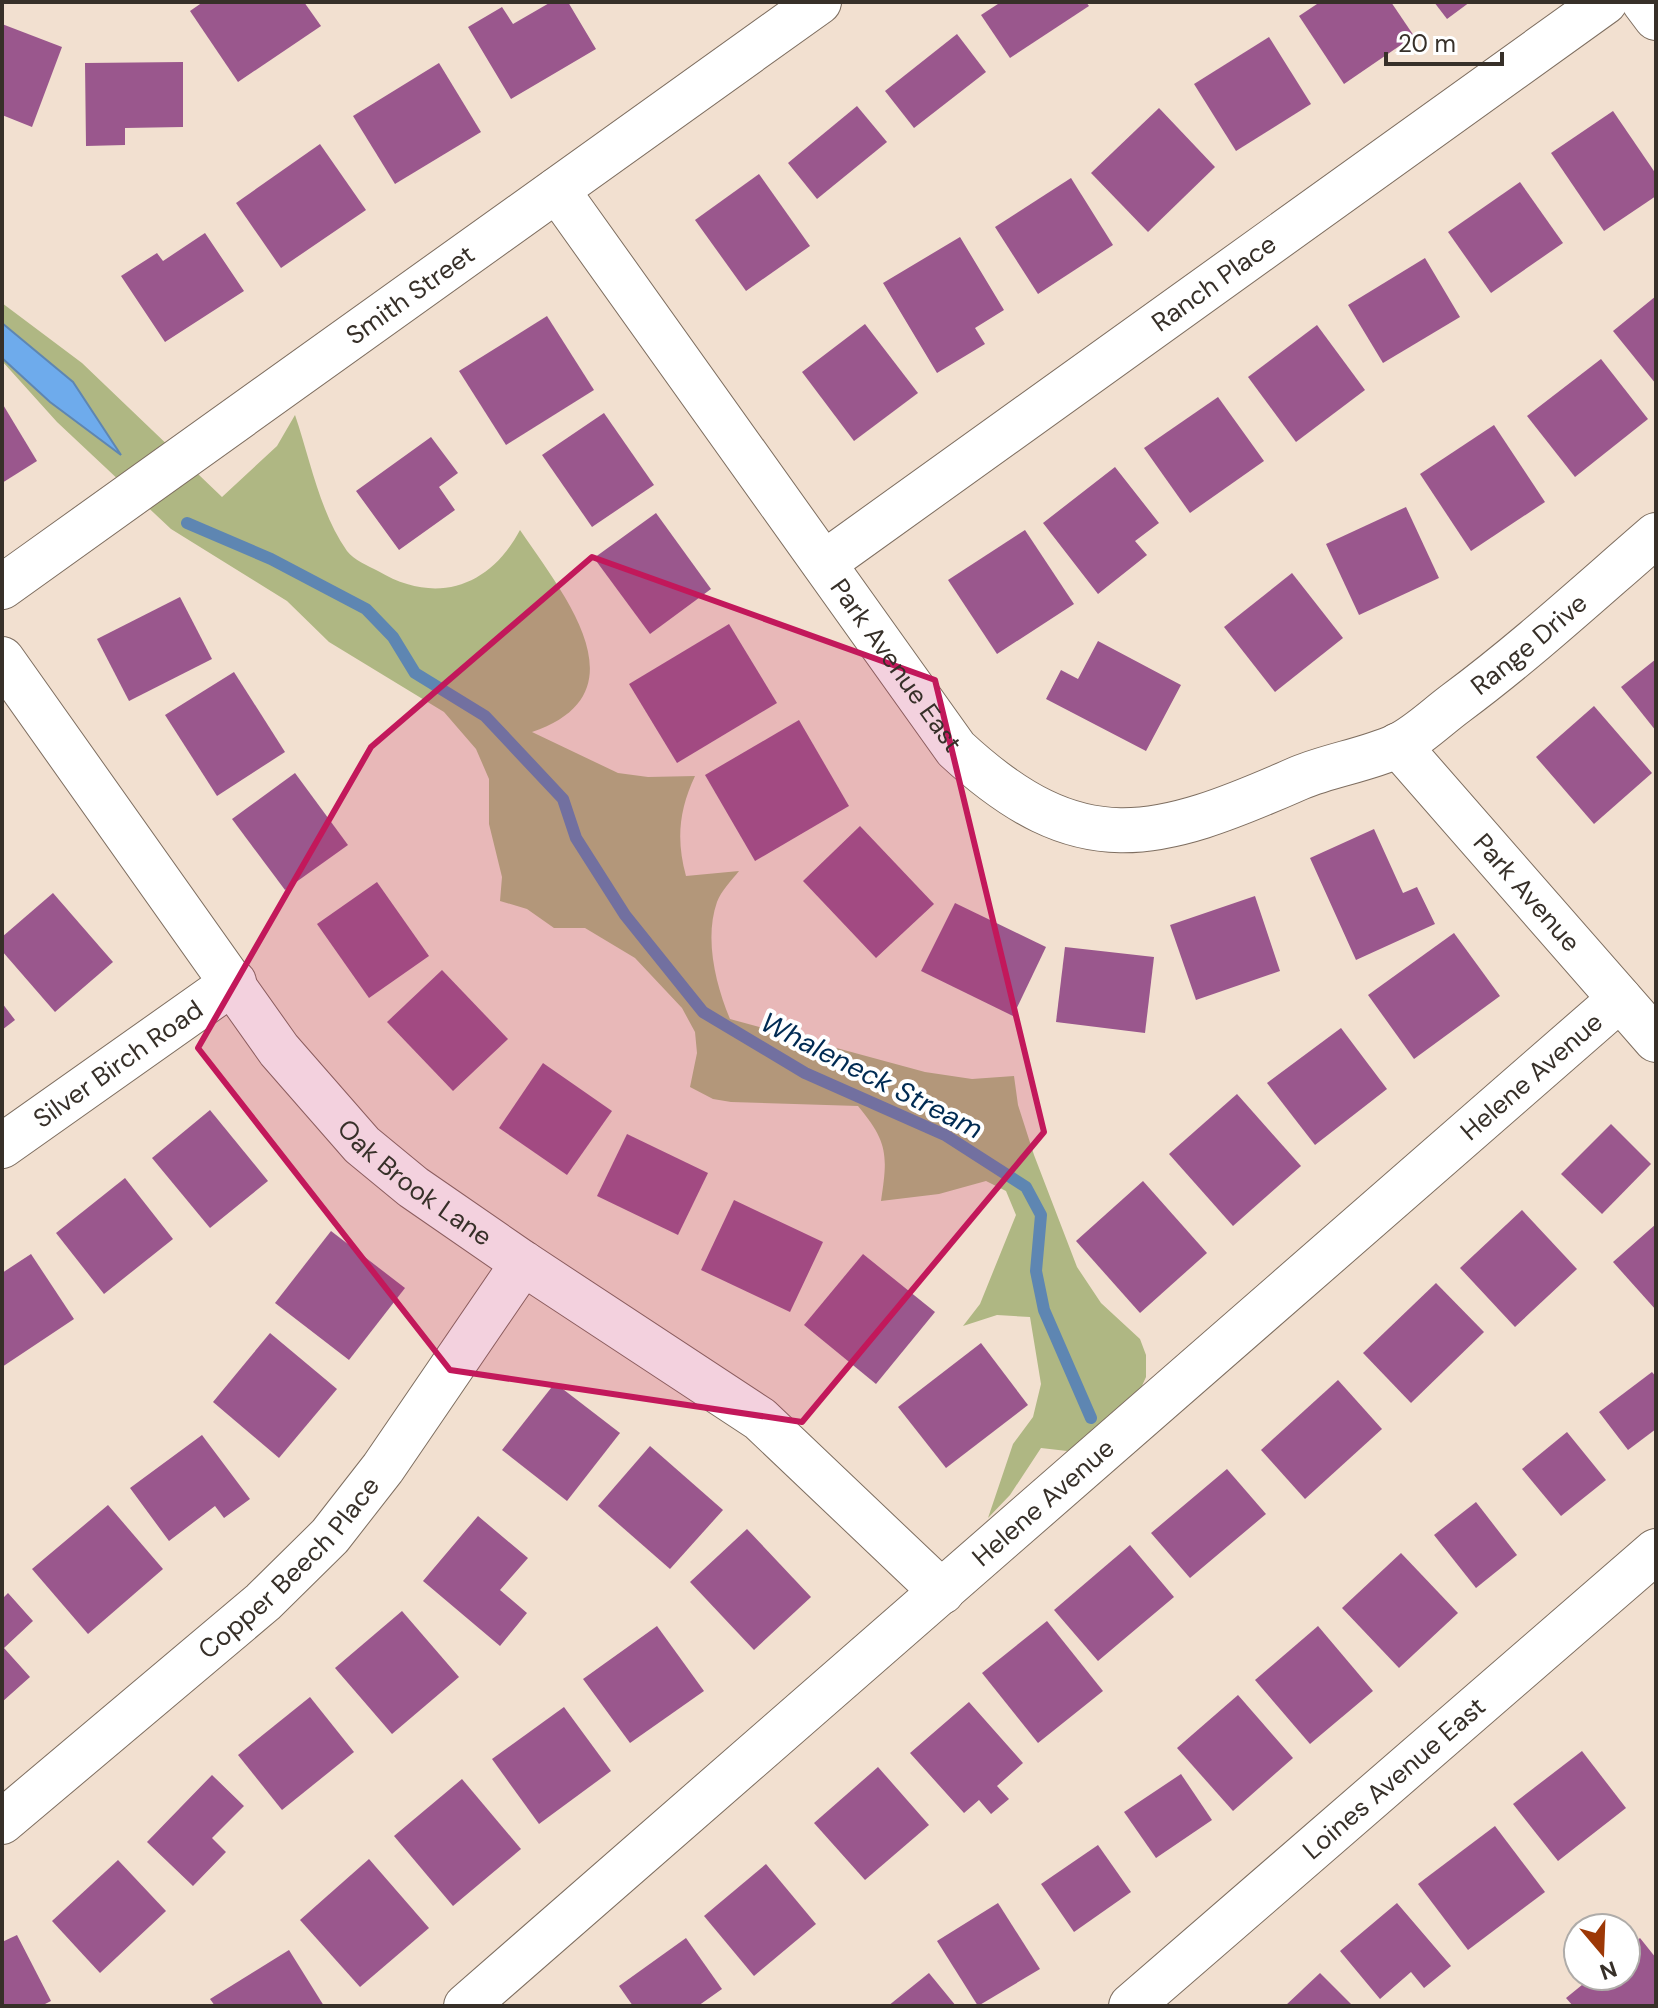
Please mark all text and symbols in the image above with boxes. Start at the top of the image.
scale bar [1386,16,1502,66]
text: 20 m [1398,28,1456,59]
street label: Ranch Place [1145,227,1283,339]
street label: Smith Street [339,237,481,352]
street label: Park Avenue East [823,572,970,759]
street label: Range Drive [1464,586,1594,703]
street label: Park Avenue [1466,826,1588,959]
street label: Silver Birch Road [27,992,209,1136]
water label: Whaleneck Stream [754,1003,989,1147]
street label: Helene Avenue [1453,1005,1610,1148]
street label: Oak Brook Lane [330,1112,499,1254]
street label: Helene Avenue [965,1431,1121,1574]
street label: Copper Beech Place [191,1470,387,1666]
street label: Loines Avenue East [1295,1689,1493,1867]
north arrow [1562,1912,1642,1992]
text: N [1596,1954,1621,1987]

